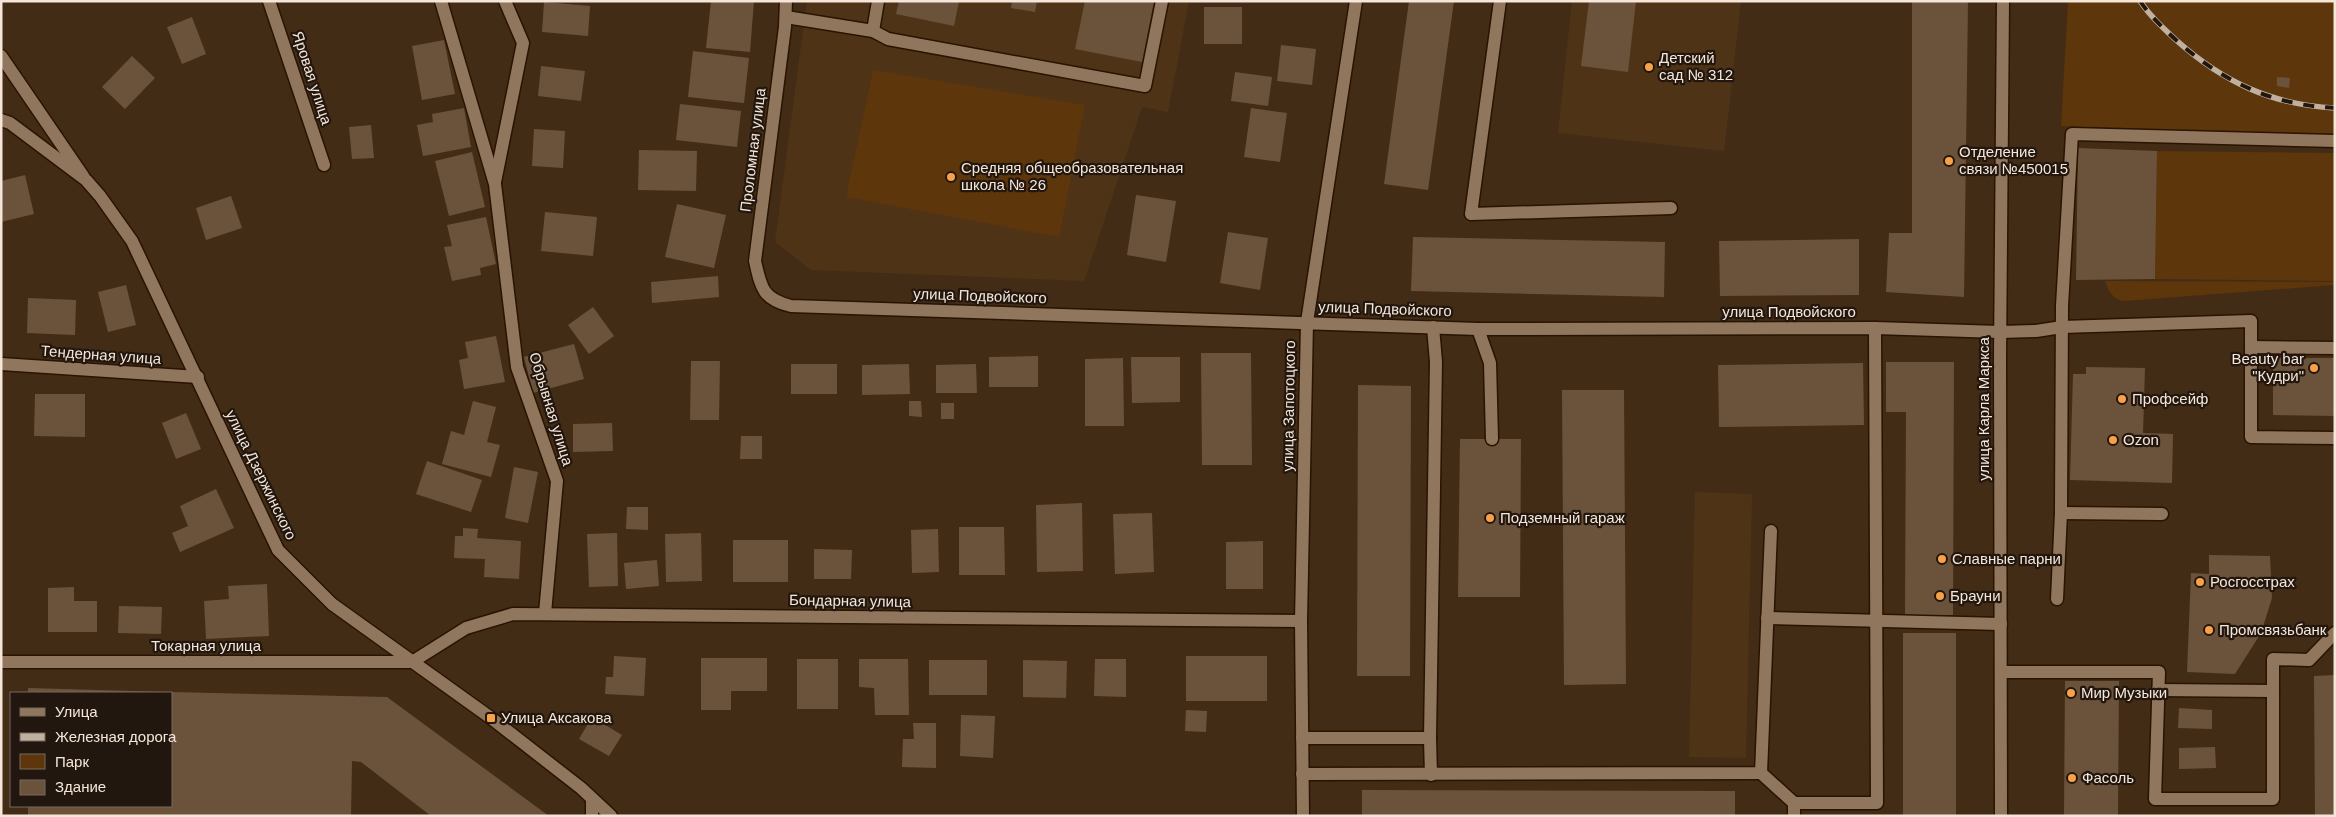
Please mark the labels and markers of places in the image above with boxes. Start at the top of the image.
place label: Детский сад № 312 [1659,49,1733,83]
marker: Детский сад № 312 [1643,61,1655,73]
place label: Отделение связи №450015 [1959,143,2068,177]
marker: Отделение связи №450015 [1943,155,1955,167]
place label: Средняя общеобразовательная школа № 26 [961,159,1183,193]
marker: Средняя общеобразовательная школа № 26 [945,171,957,183]
place label: Beauty bar "Кудри" [2231,350,2304,384]
marker: Beauty bar "Кудри" [2308,362,2320,374]
place label: Профсейф [2132,390,2208,407]
marker: Профсейф [2116,393,2128,405]
place label: Ozon [2123,431,2159,448]
marker: Ozon [2107,434,2119,446]
place label: Подземный гараж [1500,509,1625,526]
marker: Подземный гараж [1484,512,1496,524]
place label: Славные парни [1952,550,2061,567]
marker: Славные парни [1936,553,1948,565]
place label: Росгосстрах [2210,573,2295,590]
marker: Росгосстрах [2194,576,2206,588]
place label: Брауни [1950,587,2001,604]
marker: Брауни [1934,590,1946,602]
place label: Промсвязьбанк [2219,621,2327,638]
marker: Промсвязьбанк [2203,624,2215,636]
place label: Мир Музыки [2081,684,2167,701]
marker: Мир Музыки [2065,687,2077,699]
place label: Улица Аксакова [501,709,612,726]
marker: Улица Аксакова [485,712,497,724]
place label: Фасоль [2082,769,2134,786]
marker: Фасоль [2066,772,2078,784]

